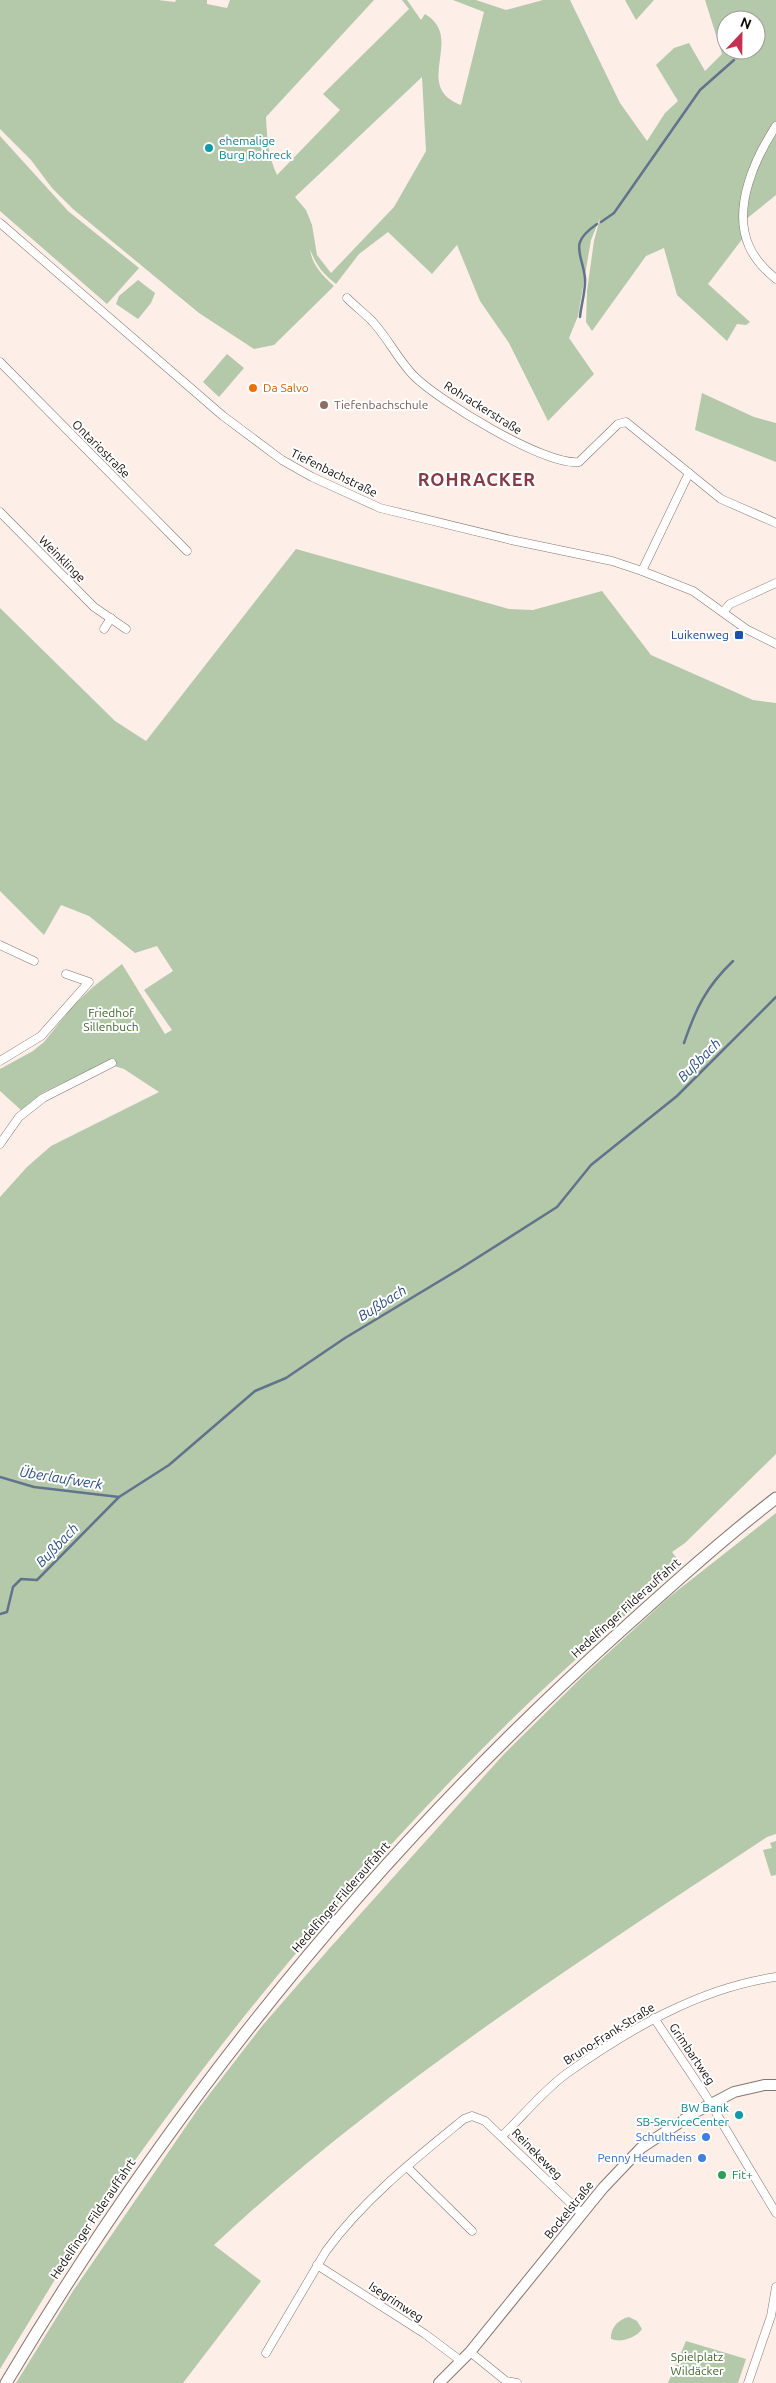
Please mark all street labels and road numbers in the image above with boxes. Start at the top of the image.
street label: Rohrackerstraße [442,378,525,437]
street label: Ontariostraße [70,417,133,480]
street label: Tiefenbachstraße [289,446,380,499]
street label: Weinklinge [37,533,88,584]
street label: Hedelfinger Filderauffahrt [569,1555,683,1660]
street label: Hedelfinger Filderauffahrt [289,1839,392,1954]
street label: Bruno-Frank-Straße [561,2000,657,2067]
street label: Grimbartweg [667,2021,718,2087]
street label: Reinekeweg [510,2126,565,2181]
street label: Hedelfinger Filderauffahrt [48,2156,138,2281]
street label: Bockelstraße [541,2178,596,2241]
street label: Isegrimweg [367,2279,426,2324]

